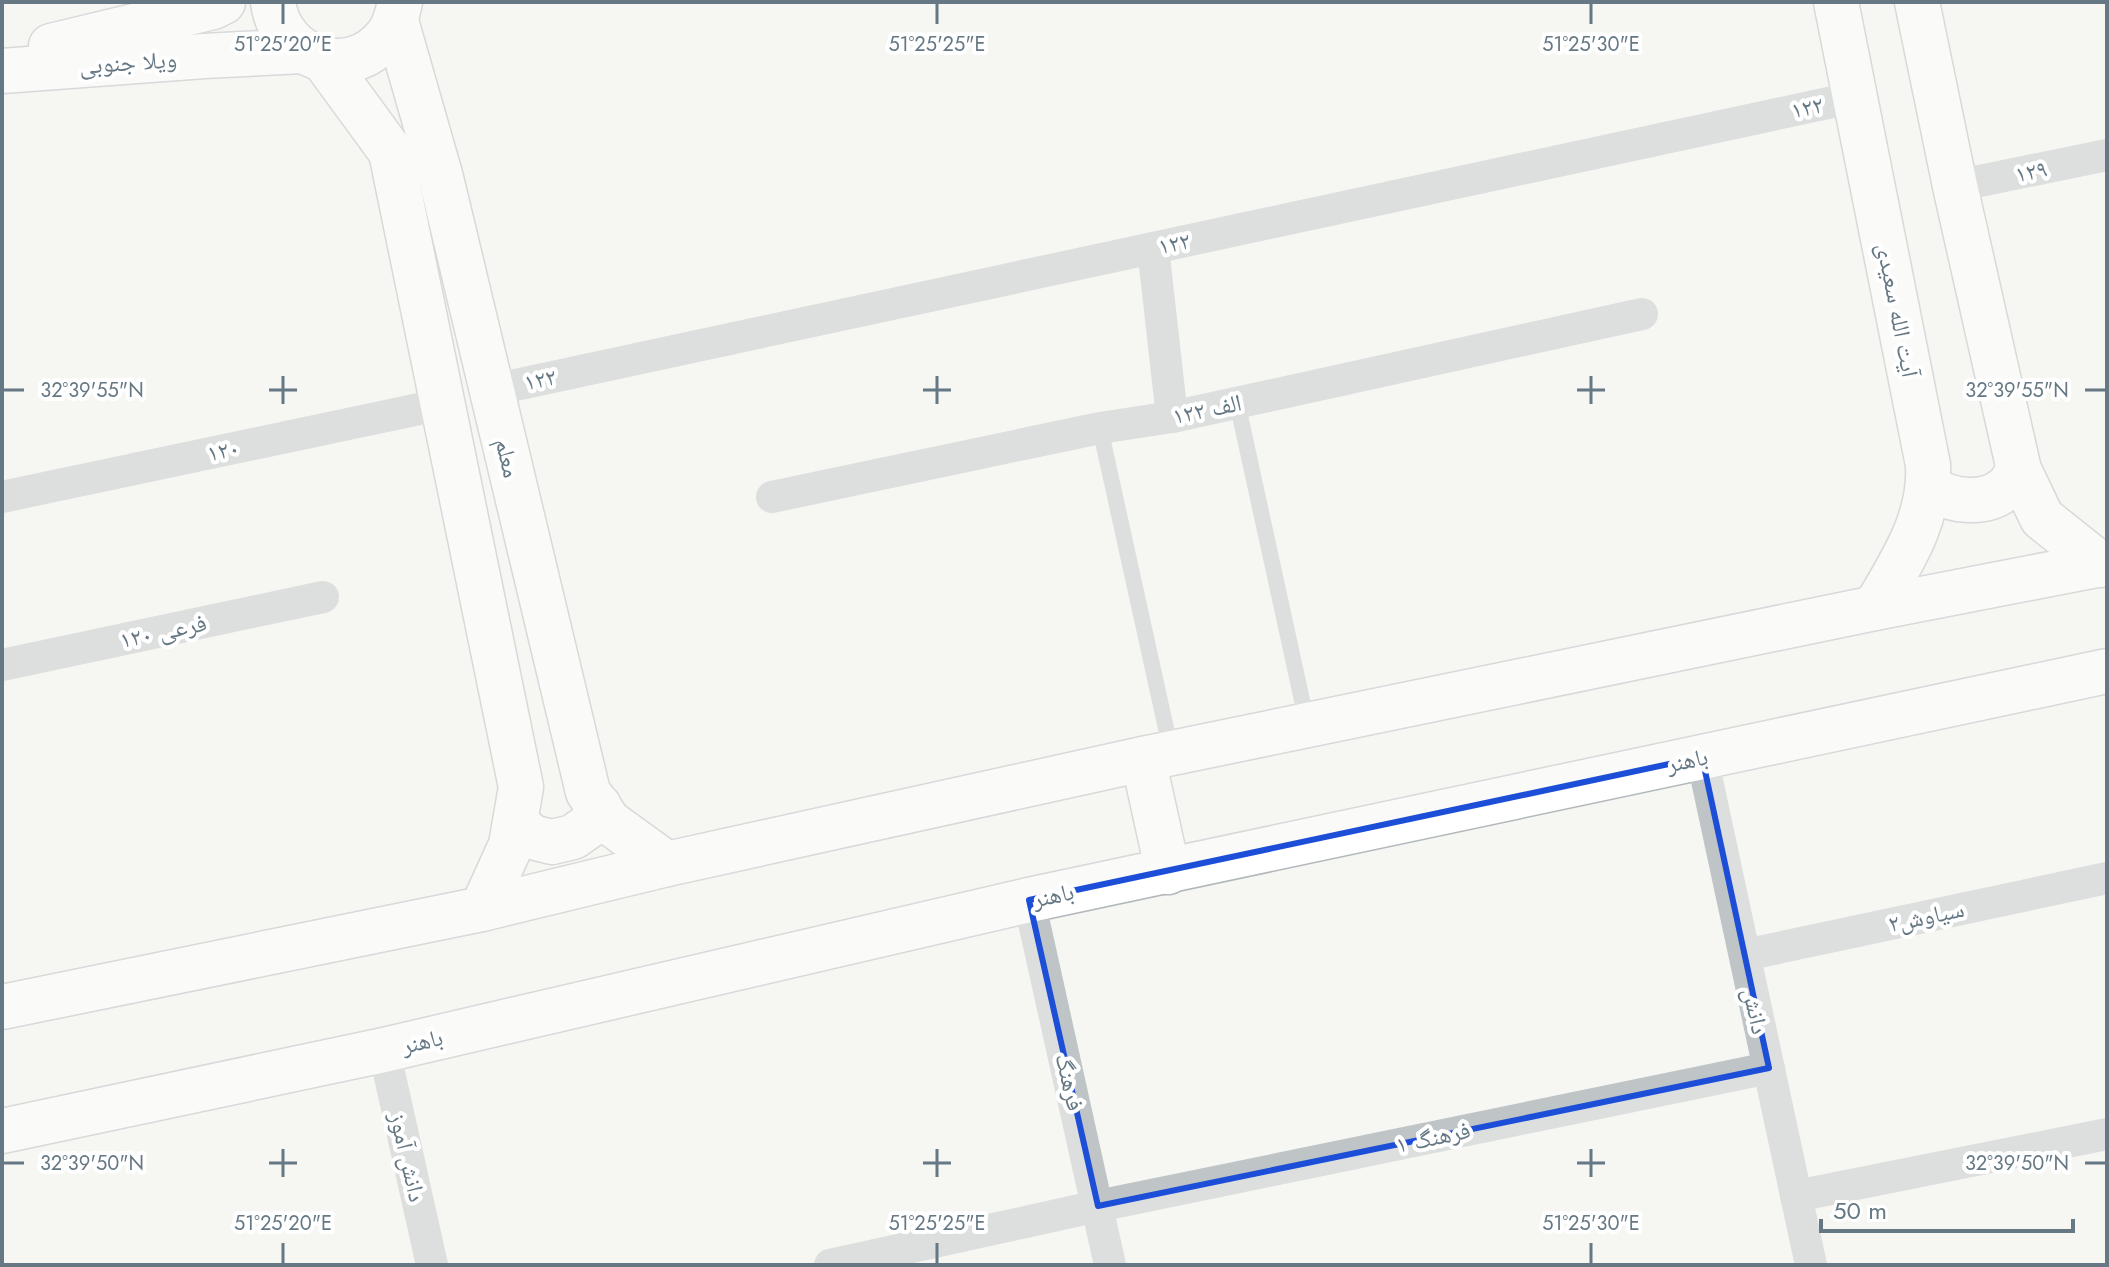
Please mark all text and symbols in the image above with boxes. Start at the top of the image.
text: 51°25'20"E [234,30,332,59]
text: 51°25'25"E [888,30,986,59]
text: 51°25'30"E [1542,30,1640,59]
street label: ویلا جنوبی [78,41,178,83]
street label: ۱۲۲ [1788,87,1826,127]
street label: ۱۲۹ [2012,151,2050,191]
street label: ۱۲۲ [1155,223,1193,263]
street label: آیت الله سعیدی [1868,240,1928,381]
street label: ۱۲۲ [521,359,559,399]
text: 32°39'55"N [40,376,144,405]
text: 32°39'55"N [1965,376,2069,405]
street label: ۱۲۲ الف [1169,385,1245,433]
street label: ۱۲۰ [204,430,242,470]
street label: معلم [487,435,529,481]
street label: ۱۲۰ فرعی [116,605,210,657]
street label: باهنر [1662,739,1711,782]
street label: باهنر [1028,874,1077,917]
street label: سیاوش۲ [1885,891,1967,941]
street label: دانش [1734,985,1778,1037]
street label: باهنر [397,1019,446,1063]
street label: فرهنگ [1046,1050,1094,1114]
street label: دانش آموز [380,1108,435,1205]
street label: فرهنگ ۱ [1392,1112,1474,1162]
text: 32°39'50"N [40,1149,144,1178]
text: 32°39'50"N [1965,1149,2069,1178]
scale bar [1821,1183,2073,1233]
text: 50 m [1833,1193,1887,1228]
text: 51°25'20"E [234,1209,332,1238]
text: 51°25'25"E [888,1209,986,1238]
text: 51°25'30"E [1542,1209,1640,1238]

